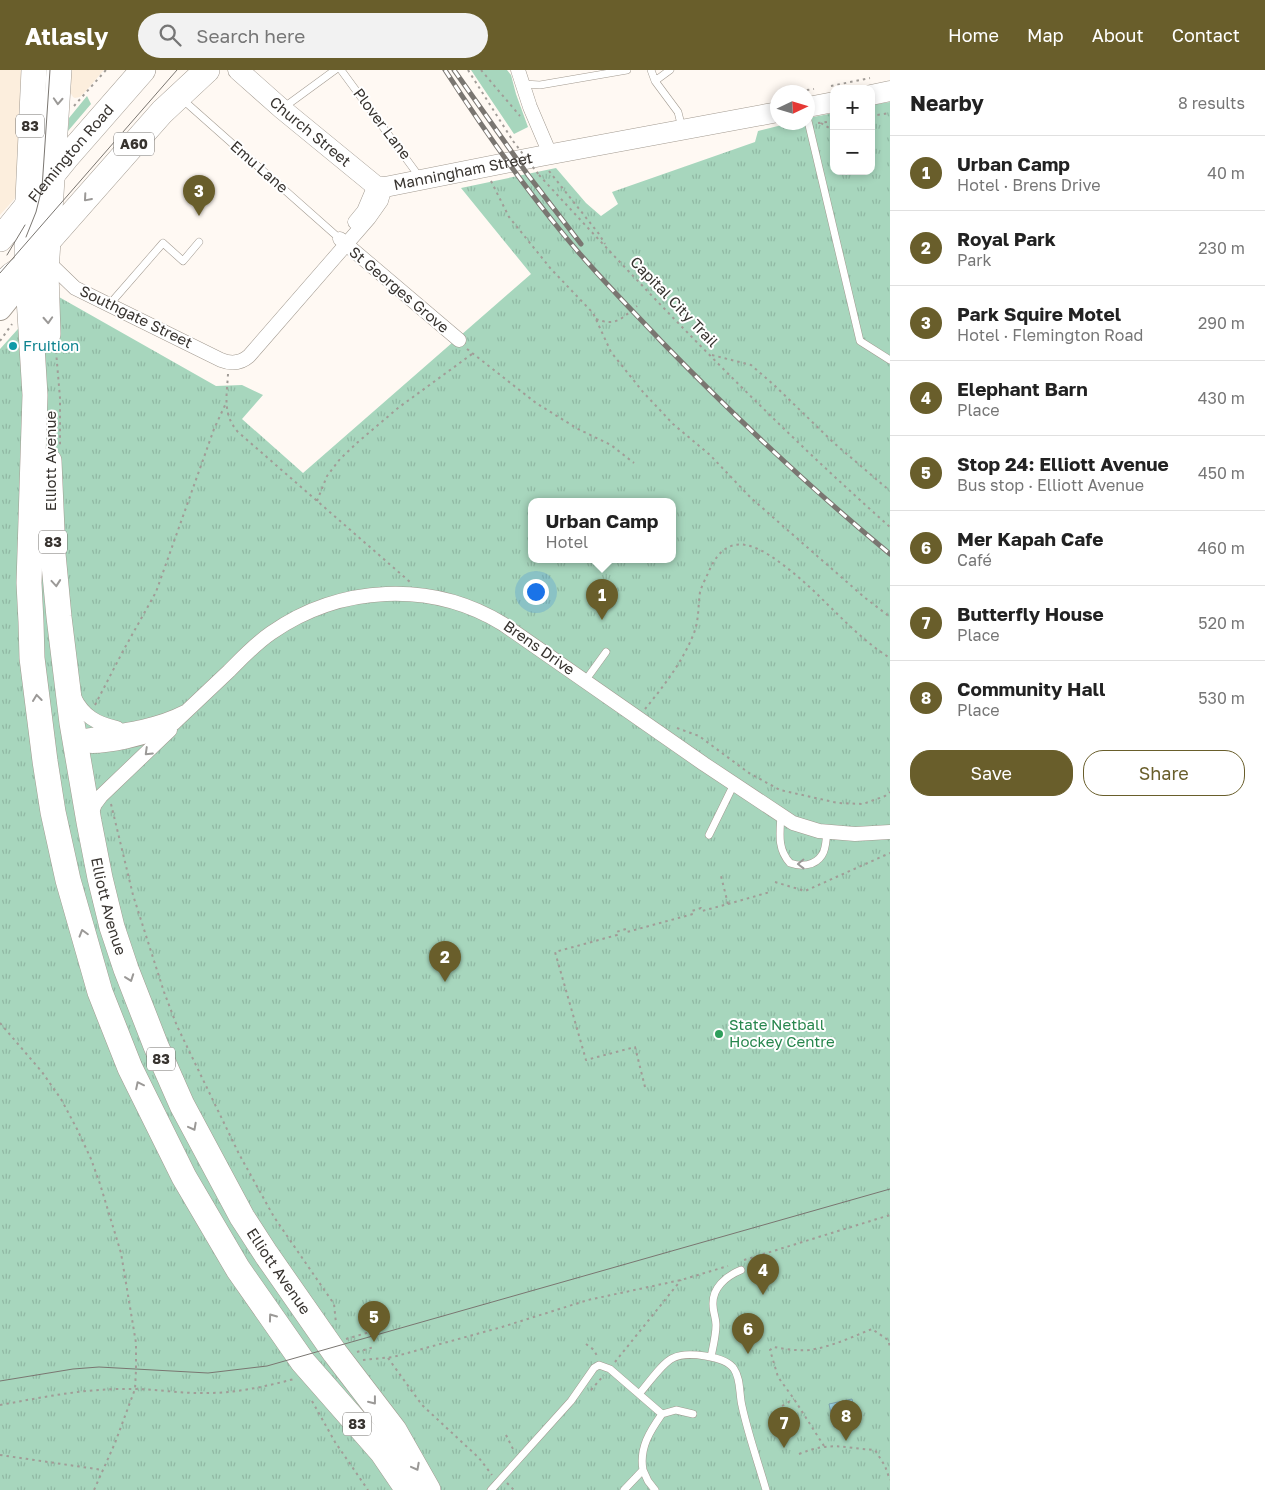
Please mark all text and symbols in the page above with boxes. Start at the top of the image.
search box [138,13,488,58]
text: Atlasly [25,21,108,50]
icon: search [156,21,184,49]
text: Search here [196,24,305,47]
text: Home [948,24,999,46]
text: Map [1027,24,1064,46]
text: About [1092,24,1144,46]
text: Contact [1172,24,1240,46]
street label: Plover Lane [350,84,416,163]
north arrow [770,85,815,130]
map controls [830,85,875,175]
button: + [830,85,875,130]
text: Nearby [910,90,984,116]
street label: Church Street [266,92,355,170]
text: 8 results [1178,93,1245,113]
one-way arrow [52,97,63,105]
street label: Flemington Road [24,100,117,206]
road number: 83 [16,114,44,138]
button: − [830,130,875,175]
road number: A60 [114,132,154,156]
street label: Emu Lane [227,136,292,196]
street label: Manningham Street [392,148,534,193]
text: Urban Camp [957,152,1070,175]
text: 1 [922,163,930,183]
text: 40 m [1207,163,1245,183]
pin: 3 [183,175,215,216]
text: Hotel · Brens Drive [957,175,1100,195]
one-way arrow [84,192,93,201]
text: Royal Park [957,227,1056,250]
text: 2 [921,238,931,258]
text: 230 m [1198,238,1245,258]
street label: St Georges Grove [346,242,453,336]
text: Park [957,250,992,270]
street label: Capital City Trail [627,252,723,350]
street label: Southgate Street [77,281,196,351]
text: Park Squire Motel [957,302,1121,325]
text: 3 [921,313,931,333]
text: 290 m [1198,313,1245,333]
one-way arrow [42,316,53,324]
text: Hotel · Flemington Road [957,325,1143,345]
place label: Fruition [23,336,79,354]
marker: Fruition [7,340,19,352]
text: Elephant Barn [957,377,1088,400]
text: 4 [921,388,931,408]
text: 430 m [1198,388,1245,408]
text: Place [957,400,1000,420]
street label: Elliott Avenue [41,411,59,511]
text: Stop 24: Elliott Avenue [957,452,1169,475]
text: 5 [921,463,931,483]
text: 450 m [1198,463,1245,483]
text: Bus stop · Elliott Avenue [957,475,1144,495]
popup [528,498,676,563]
text: Urban Camp [545,509,659,532]
text: Mer Kapah Cafe [957,527,1103,550]
road number: 83 [39,531,67,554]
text: Hotel [545,532,588,552]
text: 6 [921,538,931,558]
text: 460 m [1197,538,1245,558]
text: Café [957,550,992,570]
one-way arrow [50,579,61,587]
your location [523,579,549,605]
pin: 1 [586,579,618,620]
text: Butterfly House [957,602,1104,625]
text: 7 [922,613,930,633]
text: 520 m [1198,613,1245,633]
street label: Brens Drive [501,616,579,678]
text: Place [957,625,1000,645]
text: Community Hall [957,677,1105,700]
text: 8 [921,688,931,708]
text: 530 m [1198,688,1245,708]
one-way arrow [32,694,43,702]
text: Place [957,700,1000,720]
one-way arrow [145,746,154,755]
button: Save [910,750,1073,796]
button: Share [1083,750,1245,796]
street label: Elliott Avenue [88,856,131,957]
one-way arrow [796,859,804,869]
one-way arrow [79,929,89,937]
pin: 2 [429,941,461,982]
one-way arrow [124,973,134,981]
place label: State Netball Hockey Centre [729,1015,835,1050]
marker: State Netball Hockey Centre [713,1028,725,1040]
road number: 83 [147,1048,175,1071]
one-way arrow [135,1081,145,1090]
one-way arrow [187,1122,197,1131]
street label: Elliott Avenue [244,1224,315,1318]
pin: 4 [747,1254,779,1295]
pin: 5 [358,1301,390,1342]
one-way arrow [269,1313,278,1323]
pin: 6 [732,1313,764,1354]
one-way arrow [367,1395,376,1405]
pin: 8 [830,1400,862,1441]
pin: 7 [768,1407,800,1448]
road number: 83 [343,1412,371,1436]
one-way arrow [410,1461,420,1470]

